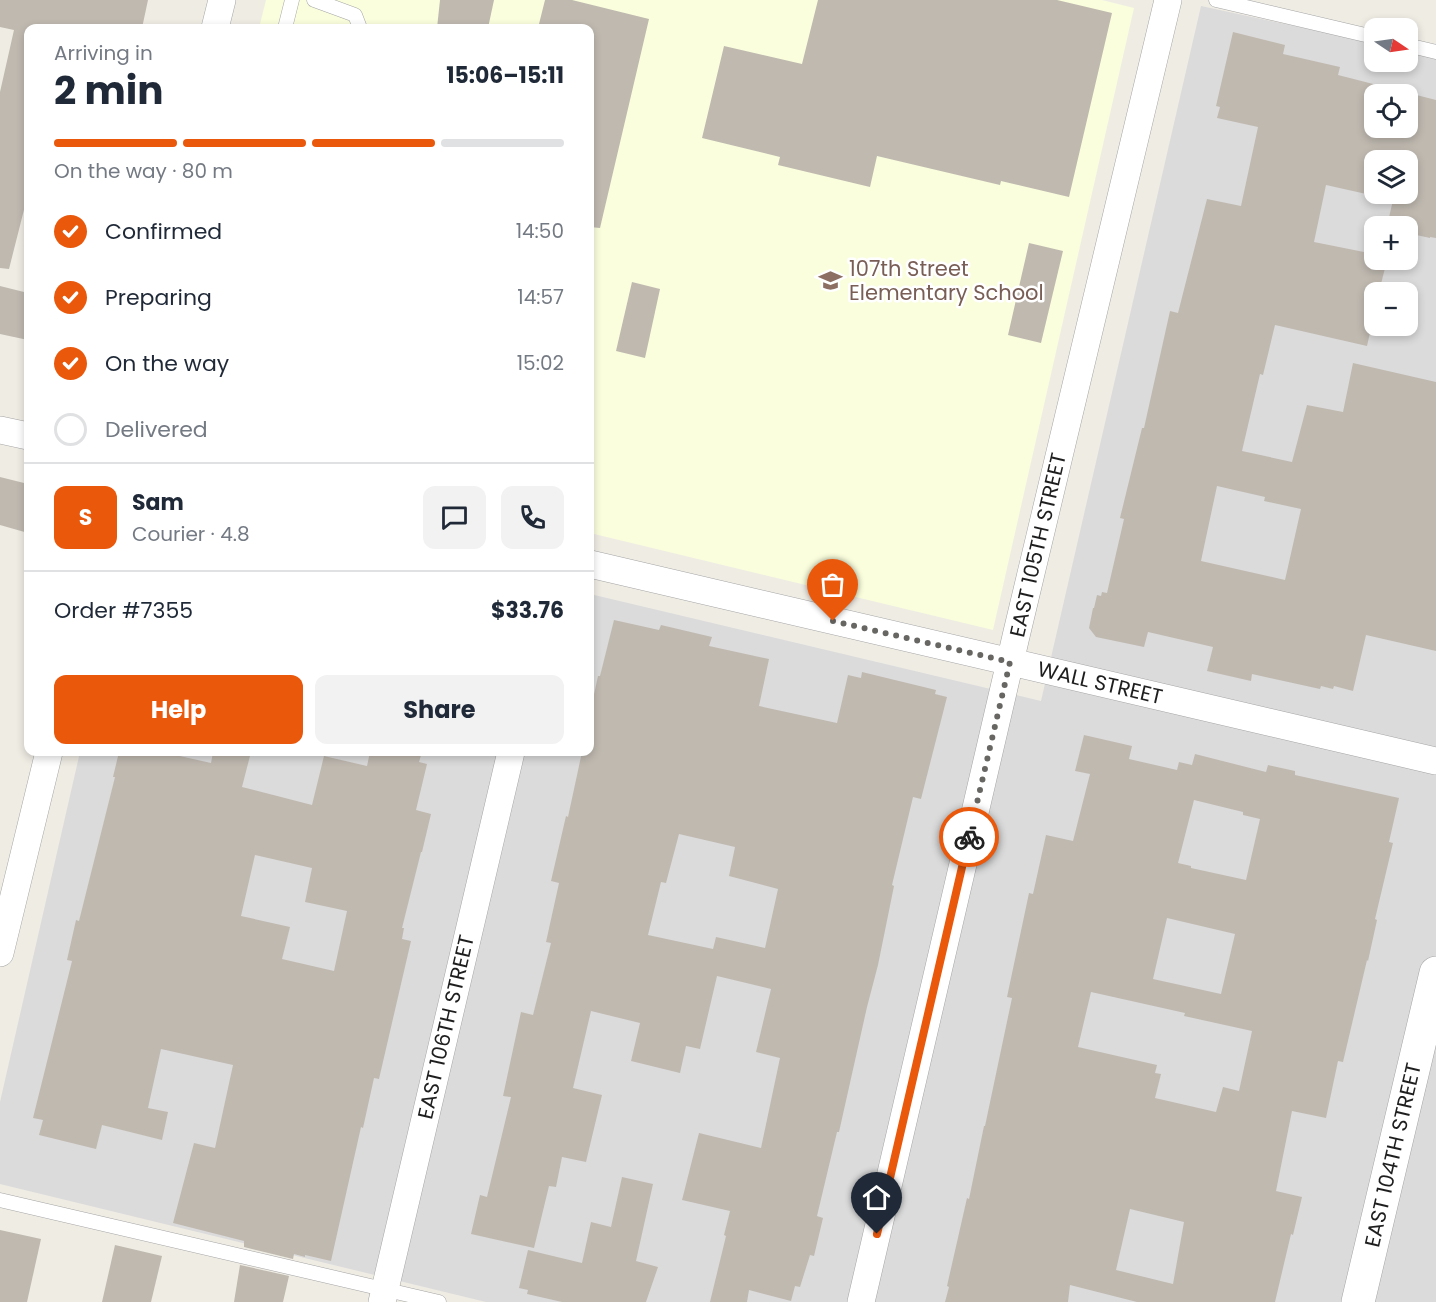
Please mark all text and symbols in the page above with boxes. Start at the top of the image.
north arrow [1364,18,1418,72]
map controls [1364,18,1418,336]
text: Arriving in [54,39,153,67]
text: 15:06–15:11 [446,60,564,91]
text: 2 min [54,63,164,118]
button: locate [1364,84,1418,138]
button: layers [1364,150,1418,204]
text: On the way · 80 m [54,157,233,185]
icon: check [54,215,87,248]
text: Confirmed [105,216,222,247]
button: + [1364,216,1418,270]
text: 14:50 [516,217,564,245]
place label: 107th Street Elementary School [849,254,1044,307]
school or university icon: 107th Street Elementary School [818,268,844,294]
icon: check [54,281,87,314]
text: Preparing [105,282,212,313]
button: − [1364,282,1418,336]
text: 14:57 [517,283,564,311]
icon: check [54,347,87,380]
text: On the way [105,348,229,379]
text: 15:02 [517,349,564,377]
text: Delivered [105,414,208,445]
street label: EAST 105TH STREET [1002,450,1073,640]
button: chat [423,486,486,549]
button: phone [501,486,564,549]
text: Sam [132,487,184,518]
text: S [79,502,92,533]
text: Courier · 4.8 [132,520,250,548]
pin [807,559,858,621]
icon: bag [816,568,849,601]
text: Order #7355 [54,595,193,626]
text: $33.76 [491,595,564,626]
street label: WALL STREET [1035,654,1166,711]
button: Help [54,675,303,744]
button: Share [315,675,564,744]
courier [939,807,999,867]
icon: bike [953,821,986,854]
street label: EAST 106TH STREET [410,932,481,1122]
street label: EAST 104TH STREET [1357,1060,1428,1250]
pin [851,1172,902,1234]
icon: home [860,1181,893,1214]

